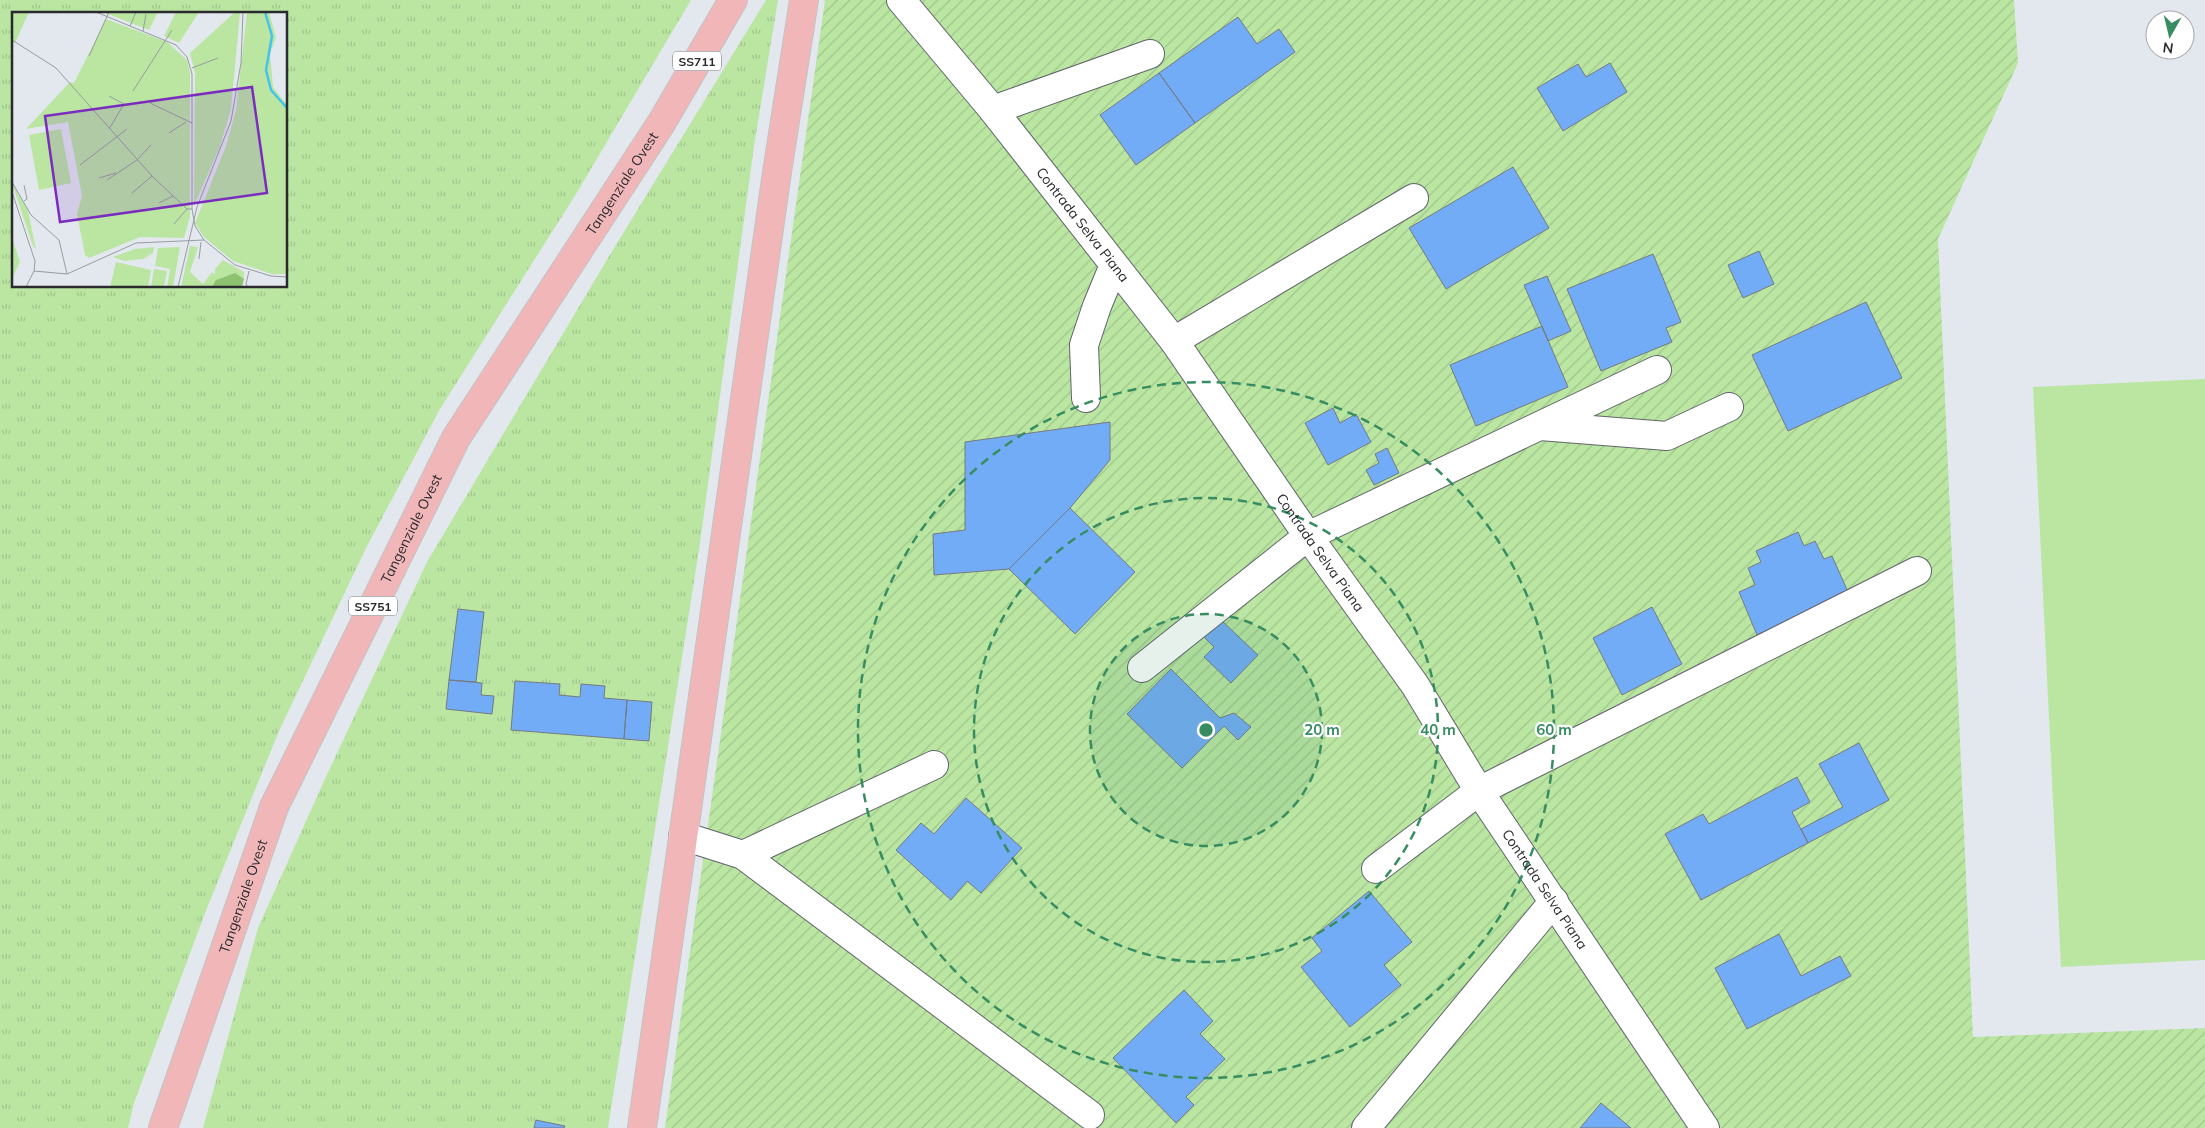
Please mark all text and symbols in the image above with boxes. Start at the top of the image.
north arrow [2145,10,2195,60]
inset map [12,12,288,288]
text: N [2162,38,2175,58]
road number: SS711 [673,51,721,70]
street label: Tangenziale Ovest [582,128,662,238]
street label: Contrada Selva Piana [1032,164,1133,286]
street label: Tangenziale Ovest [377,471,446,586]
street label: Contrada Selva Piana [1272,490,1368,615]
road number: SS751 [349,596,397,616]
text: 20 m [1304,720,1340,739]
text: 40 m [1420,720,1456,739]
text: 60 m [1536,720,1572,739]
centre of rings [1197,721,1215,739]
street label: Contrada Selva Piana [1498,826,1592,953]
street label: Tangenziale Ovest [215,837,271,956]

